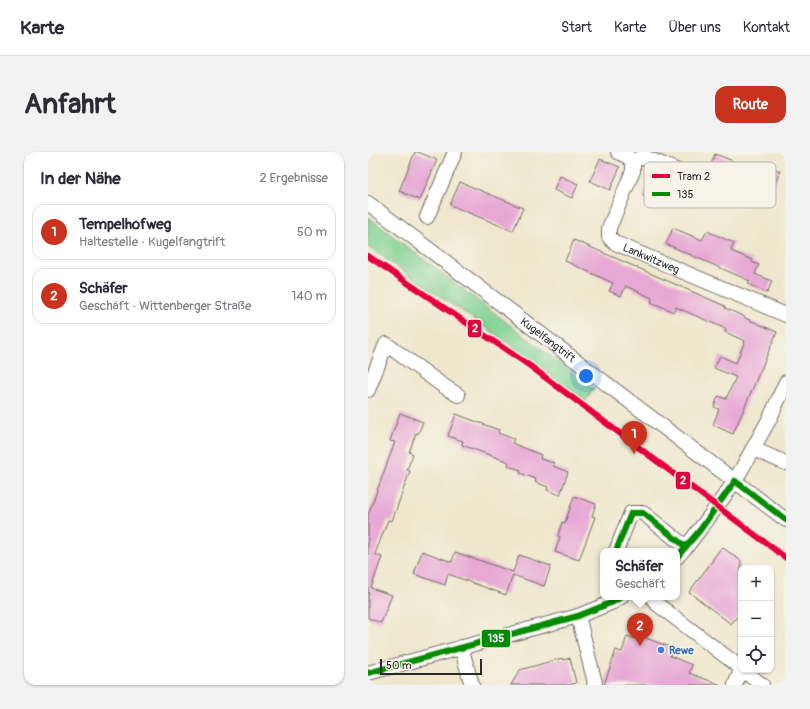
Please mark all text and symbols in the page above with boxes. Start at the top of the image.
text: Karte [20,16,64,40]
text: Start [561,19,592,36]
text: Karte [614,19,646,36]
text: Über uns [668,19,721,36]
text: Kontakt [743,19,790,36]
button: Route [715,86,786,123]
text: Anfahrt [24,87,116,122]
legend [644,162,776,208]
text: In der Nähe [40,168,121,189]
text: 2 Ergebnisse [259,170,328,186]
text: Tram 2 [677,170,710,183]
text: 135 [677,188,693,201]
text: Tempelhofweg [79,215,171,234]
text: 1 [51,224,57,240]
text: 50 m [297,224,327,240]
text: Haltestelle · Kugelfangtrift [79,234,225,250]
street label: Lankwitzweg [621,241,682,276]
text: Schäfer [79,279,127,298]
text: 2 [50,288,58,304]
text: 140 m [291,288,327,304]
text: Geschäft · Wittenberger Straße [79,298,251,314]
street label: Kugelfangtrift [518,315,579,365]
line badge: 2 [467,319,482,338]
text: 2 [472,322,478,335]
your location [576,366,596,386]
pin: 1 [621,421,647,454]
line badge: 2 [675,471,691,490]
text: 2 [680,474,686,487]
popup [600,548,680,600]
text: Schäfer [615,557,663,576]
map controls [738,565,774,673]
button: + [738,565,774,601]
text: Geschäft [615,576,665,592]
button: − [738,601,774,637]
pin: 2 [627,613,653,646]
line badge: 135 [481,629,511,648]
text: 135 [488,632,504,645]
button: locate [738,637,774,673]
place label: Rewe [669,644,694,657]
marker: Rewe [656,645,666,655]
scale bar [380,657,482,676]
text: 50 m [386,659,412,672]

